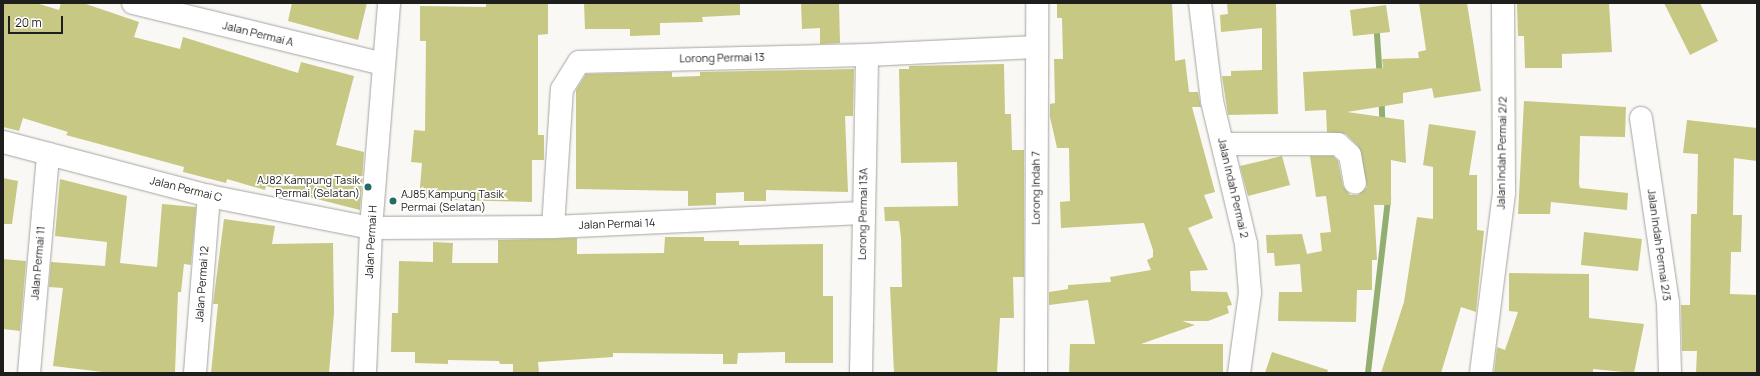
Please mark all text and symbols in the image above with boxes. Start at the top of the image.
scale bar [10,8,65,34]
text: 20 m [15,14,42,31]
street label: Jalan Permai A [221,19,295,49]
street label: Lorong Permai 13 [679,51,765,65]
street label: Jalan Indah Permai 2/2 [1494,96,1510,210]
street label: Jalan Indah Permai 2 [1215,137,1251,239]
street label: Lorong Indah 7 [1029,151,1043,225]
street label: Lorong Permai 13A [856,168,870,260]
street label: Jalan Permai C [149,174,223,204]
place label: AJ82 Kampung Tasik Permai (Selatan) [257,174,360,200]
marker: AJ82 Kampung Tasik Permai (Selatan) [363,182,373,192]
place label: AJ85 Kampung Tasik Permai (Selatan) [401,188,504,214]
street label: Jalan Indah Permai 2/3 [1645,188,1673,302]
marker: AJ85 Kampung Tasik Permai (Selatan) [388,196,398,206]
street label: Jalan Permai H [362,205,380,279]
street label: Jalan Permai 14 [578,216,656,232]
street label: Jalan Permai 11 [28,225,48,301]
street label: Jalan Permai 12 [193,245,211,323]

